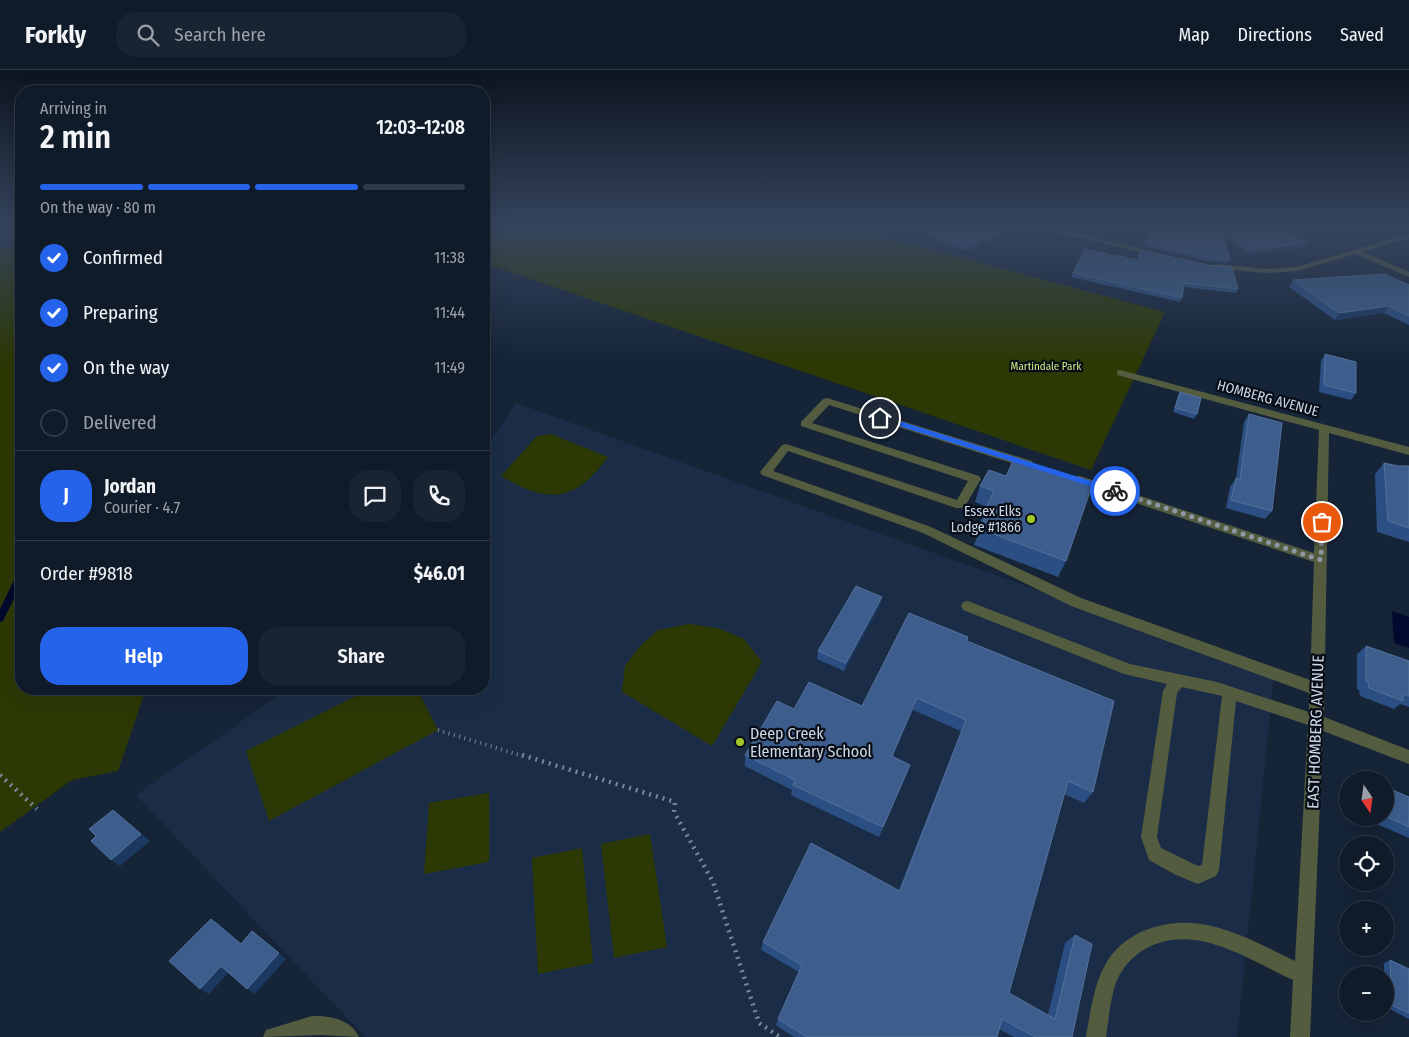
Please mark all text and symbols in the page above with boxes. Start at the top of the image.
search box [116,12,466,57]
text: Forkly [25,21,86,49]
icon: search [134,21,162,49]
text: Search here [174,23,266,46]
text: Map [1178,24,1210,46]
text: Directions [1238,24,1312,46]
text: Saved [1340,24,1384,46]
text: Arriving in [40,99,107,118]
text: 12:03–12:08 [376,116,465,139]
text: 2 min [40,118,111,156]
text: On the way · 80 m [40,198,156,217]
icon: check [40,244,68,272]
text: Confirmed [83,246,163,269]
text: 11:38 [434,248,465,267]
icon: check [40,299,68,327]
text: Preparing [83,301,158,324]
text: 11:44 [434,303,465,322]
icon: check [40,354,68,382]
text: On the way [83,356,169,379]
text: 11:49 [434,358,465,377]
park label: Martindale Park [1011,360,1082,373]
street label: HOMBERG AVENUE [1215,377,1321,420]
pin [859,397,901,439]
icon: home [866,404,894,432]
text: Delivered [83,411,157,434]
courier [1090,466,1140,516]
button: chat [349,470,401,522]
button: phone [413,470,465,522]
text: Jordan [104,475,156,498]
icon: bike [1101,477,1129,505]
text: J [63,484,69,507]
text: Courier · 4.7 [104,498,180,517]
pin [1301,501,1343,543]
place label: Essex Elks Lodge #1866 [951,503,1021,536]
icon: bag [1308,508,1336,536]
marker: Essex Elks Lodge #1866 [1025,513,1037,525]
text: Order #9818 [40,562,133,585]
text: $46.01 [414,562,465,585]
button: Help [40,627,248,685]
button: Share [258,627,465,685]
street label: EAST HOMBERG AVENUE [1303,655,1328,809]
place label: Deep Creek Elementary School [750,724,872,761]
marker: Deep Creek Elementary School [734,736,746,748]
north arrow [1339,771,1394,826]
map controls [1339,771,1394,1021]
button: locate [1339,836,1394,891]
button: + [1339,901,1394,956]
button: − [1339,966,1394,1021]

